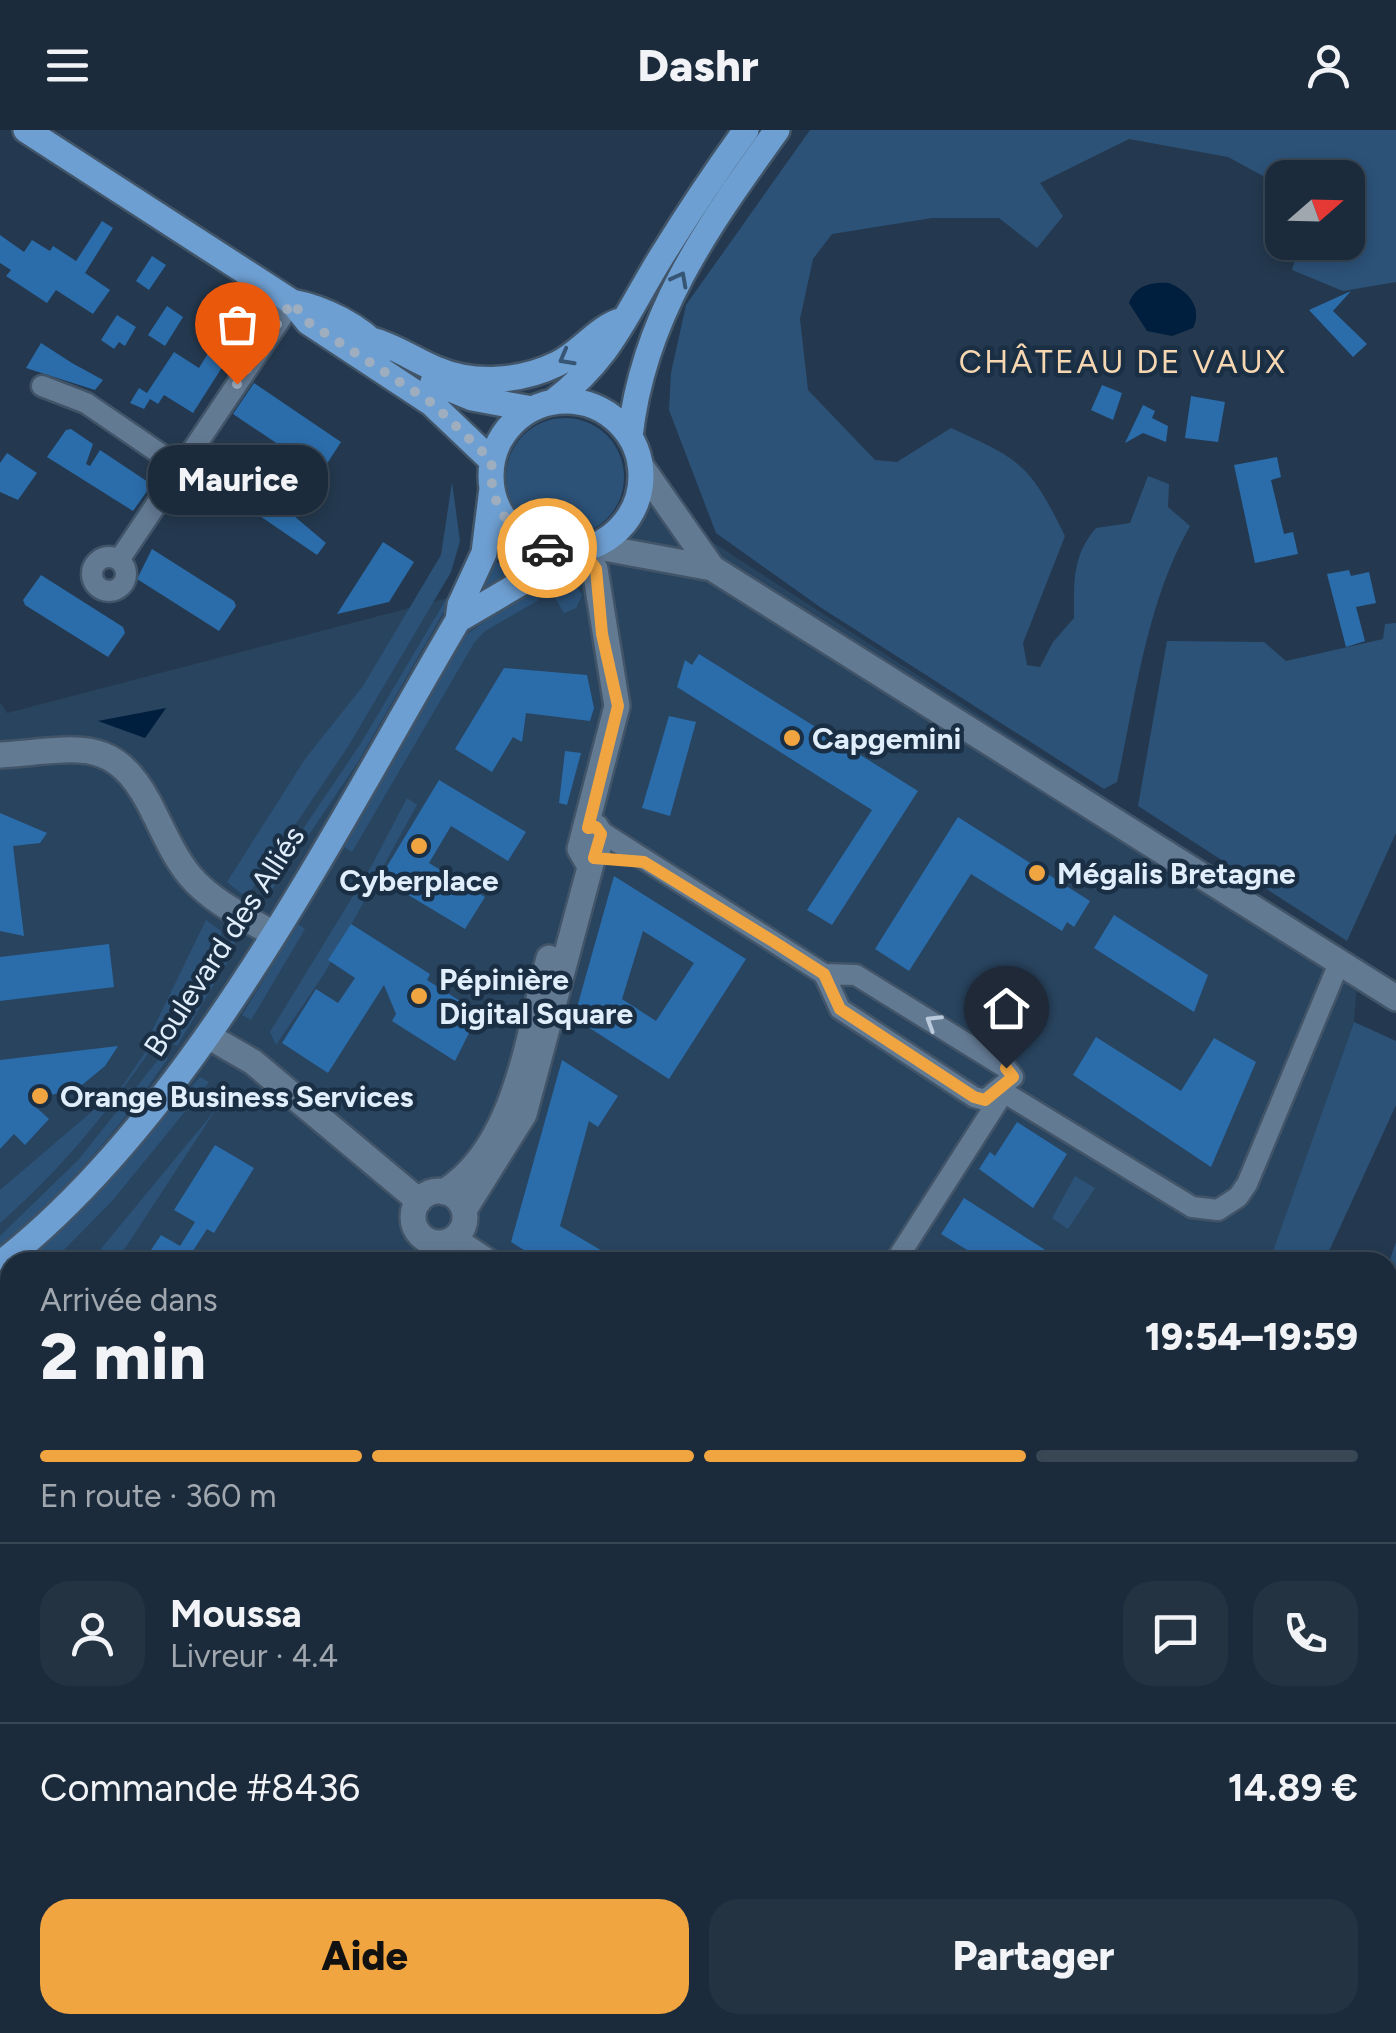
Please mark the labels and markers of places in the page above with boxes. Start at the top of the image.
pin [195,282,280,385]
callout: Maurice [147,444,327,514]
place label: Capgemini [812,720,961,757]
marker: Capgemini [781,727,803,749]
marker: Cyberplace [408,835,430,857]
place label: Mégalis Bretagne [1057,855,1296,892]
place label: Cyberplace [339,862,499,899]
marker: Mégalis Bretagne [1026,862,1048,884]
place label: Pépinière Digital Square [439,961,633,1032]
pin [964,966,1049,1069]
marker: Pépinière Digital Square [408,985,430,1007]
place label: Orange Business Services [60,1078,414,1115]
marker: Orange Business Services [29,1085,51,1107]

